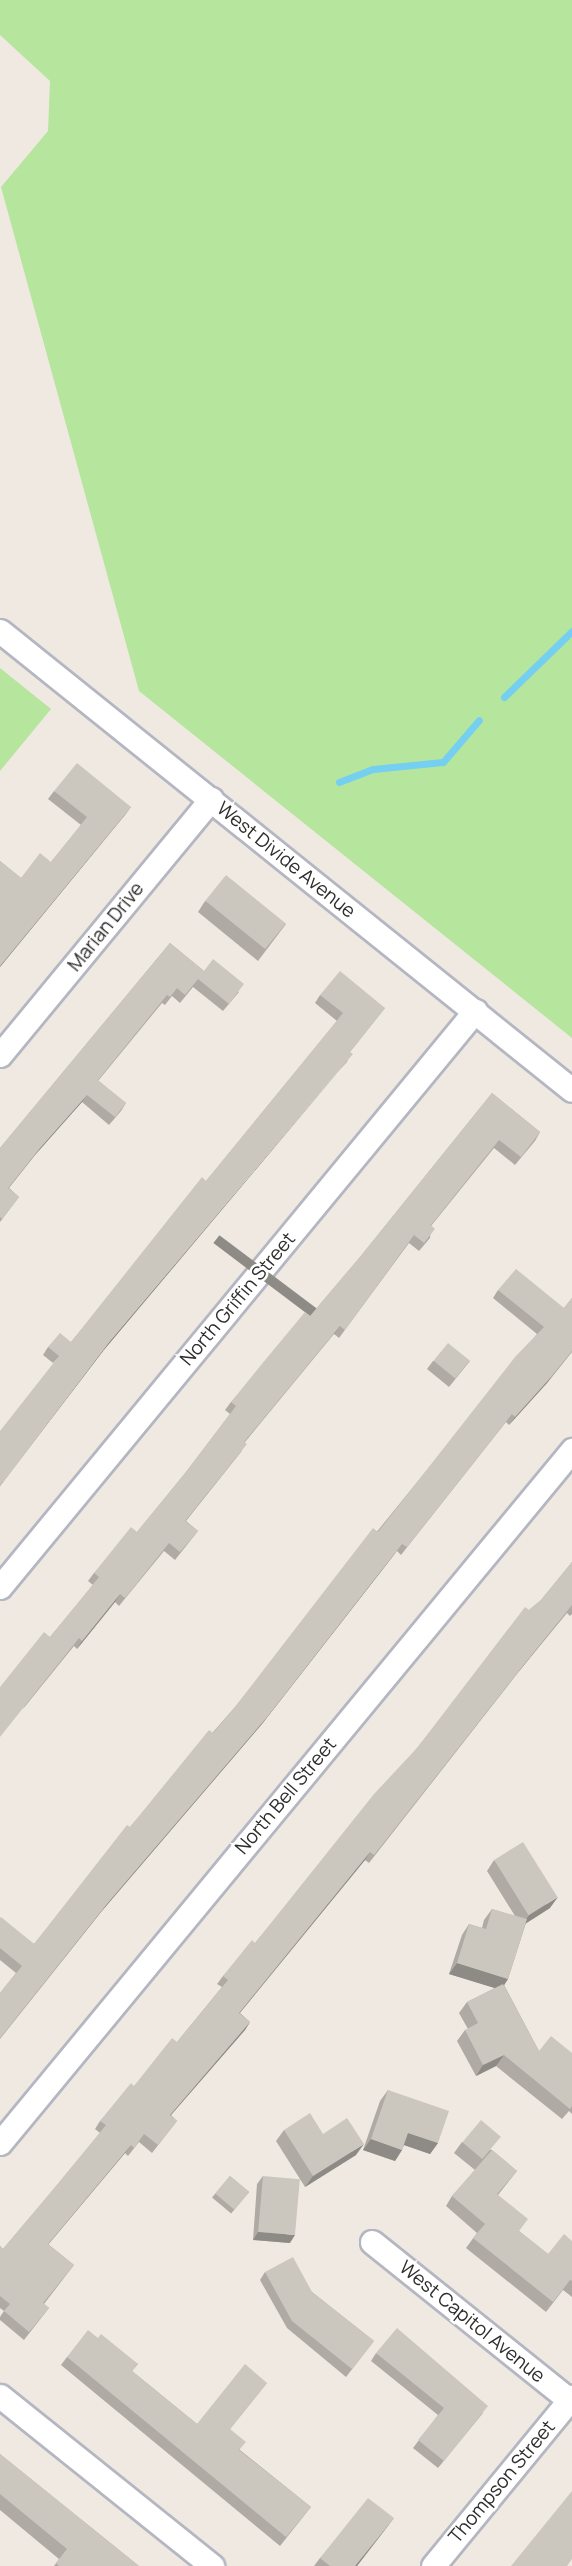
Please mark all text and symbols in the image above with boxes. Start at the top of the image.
street label: West Divide Avenue [212,797,360,923]
street label: Marian Drive [63,878,149,976]
street label: North Griffin Street [176,1228,300,1370]
street label: North Bell Street [231,1733,341,1859]
street label: West Capitol Avenue [395,2256,549,2388]
street label: Thompson Street [444,2416,560,2548]

